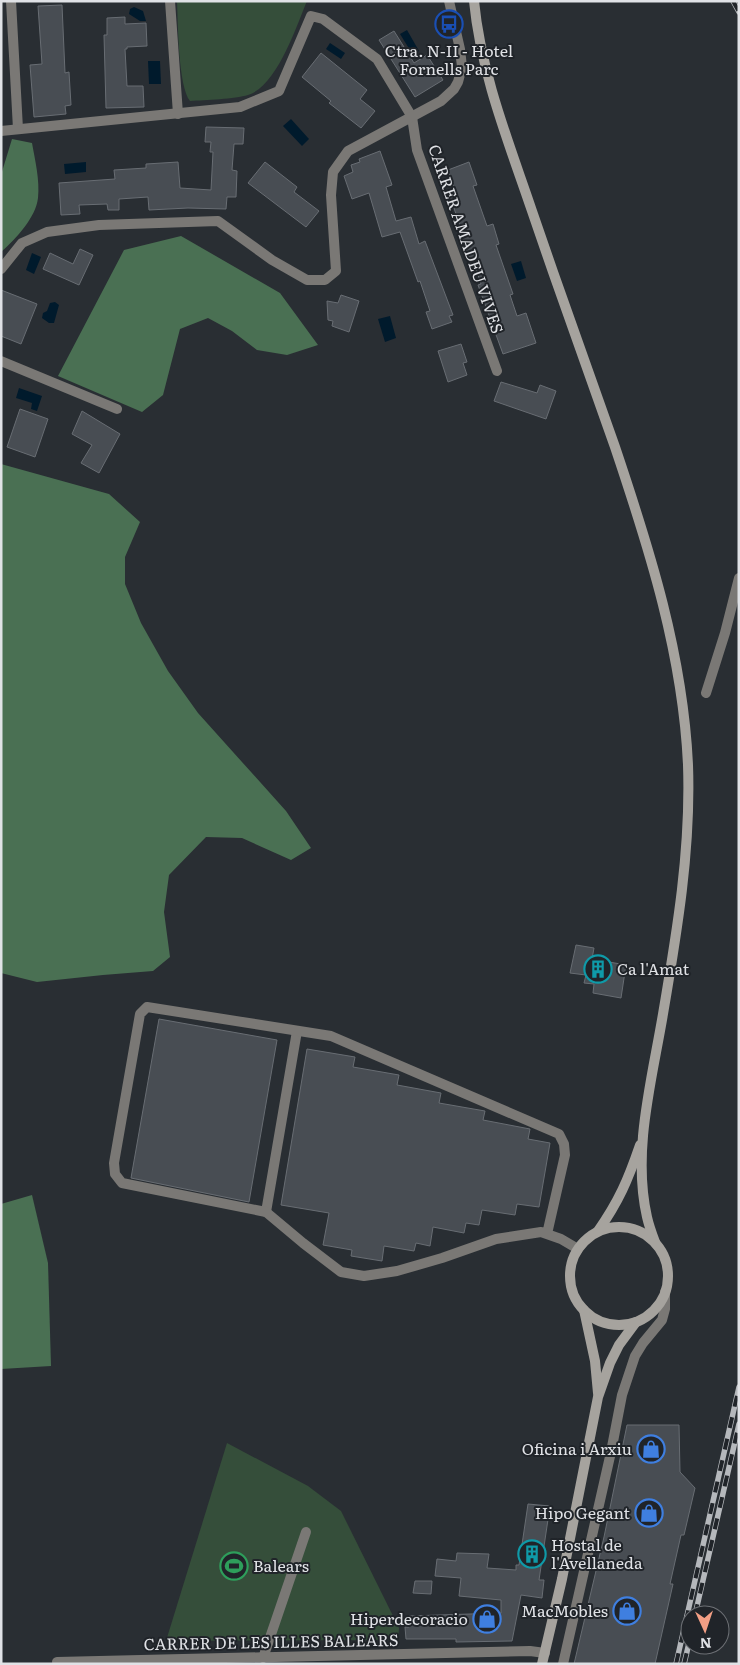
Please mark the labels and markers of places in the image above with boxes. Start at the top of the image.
bus stop icon: Ctra. N-II - Hotel Fornells Parc [434,9,464,39]
place label: Ctra. N-II - Hotel Fornells Parc [385,38,513,80]
building icon: Ca l'Amat [583,954,613,984]
place label: Ca l'Amat [617,956,690,980]
shop icon: Oficina i Arxiu [636,1434,666,1464]
place label: Oficina i Arxiu [522,1436,632,1460]
shop icon: Hipo Gegant [634,1498,664,1528]
place label: Hipo Gegant [535,1500,631,1524]
place label: Hostal de l'Avellaneda [551,1532,643,1574]
building icon: Hostal de l'Avellaneda [517,1539,547,1569]
sports icon: Balears [219,1551,249,1581]
place label: Balears [253,1553,309,1577]
shop icon: MacMobles [612,1596,642,1626]
place label: MacMobles [521,1598,608,1622]
shop icon: Hiperdecoracio [472,1604,502,1634]
place label: Hiperdecoracio [350,1606,468,1630]

